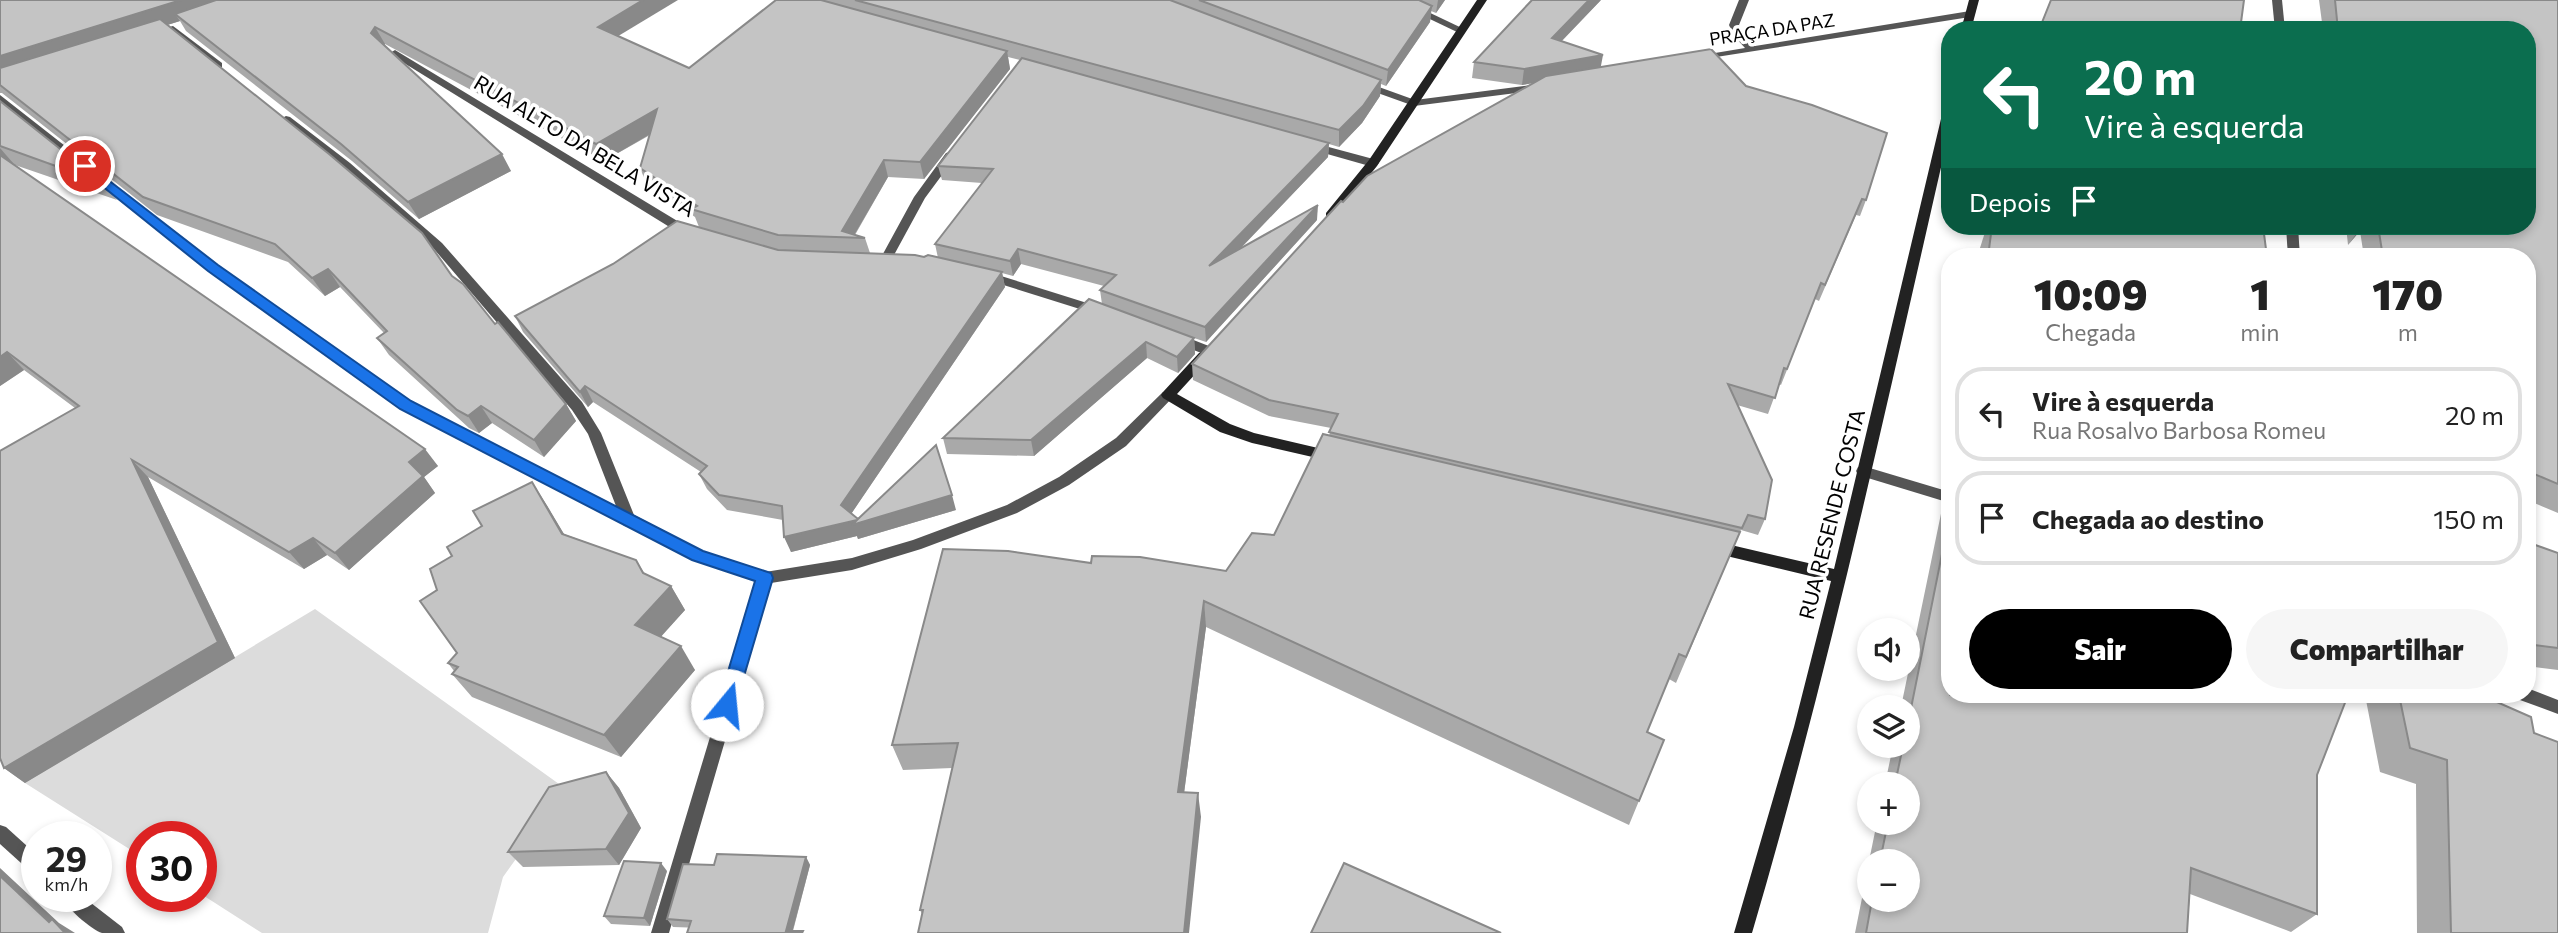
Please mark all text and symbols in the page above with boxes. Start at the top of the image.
street label: PRAÇA DA PAZ [1708,8,1836,50]
text: 20 m [2084,45,2196,105]
icon: left [1969,49,2060,140]
street label: RUA ALTO DA BELA VISTA [470,69,700,221]
text: Vire à esquerda [2084,105,2305,145]
pin [55,136,115,196]
icon: arrive [66,147,104,185]
icon: arrive [2065,182,2103,220]
text: Depois [1969,186,2051,217]
text: 10:09 [2034,267,2148,319]
text: 1 [2250,267,2270,319]
text: 170 [2372,267,2443,319]
text: Chegada [2045,318,2136,346]
text: min [2240,318,2280,346]
text: m [2398,318,2418,346]
text: Vire à esquerda [2032,385,2214,416]
icon: left [1973,395,2011,433]
text: 20 m [2445,399,2504,430]
street label: RUA RESENDE COSTA [1793,406,1869,622]
text: Rua Rosalvo Barbosa Romeu [2032,416,2326,444]
icon: arrive [1973,499,2011,537]
text: Chegada ao destino [2032,503,2264,534]
text: 150 m [2433,503,2504,534]
button: Sair [1969,609,2232,689]
button: Compartilhar [2246,609,2508,689]
map controls [1857,618,1920,912]
button: sound [1857,618,1920,681]
position arrow [690,668,764,742]
button: layers [1857,695,1920,758]
button: + [1857,772,1920,835]
speed limit sign: 30 [126,821,217,912]
text: 29 [46,836,87,879]
button: − [1857,849,1920,912]
text: km/h [45,873,88,895]

